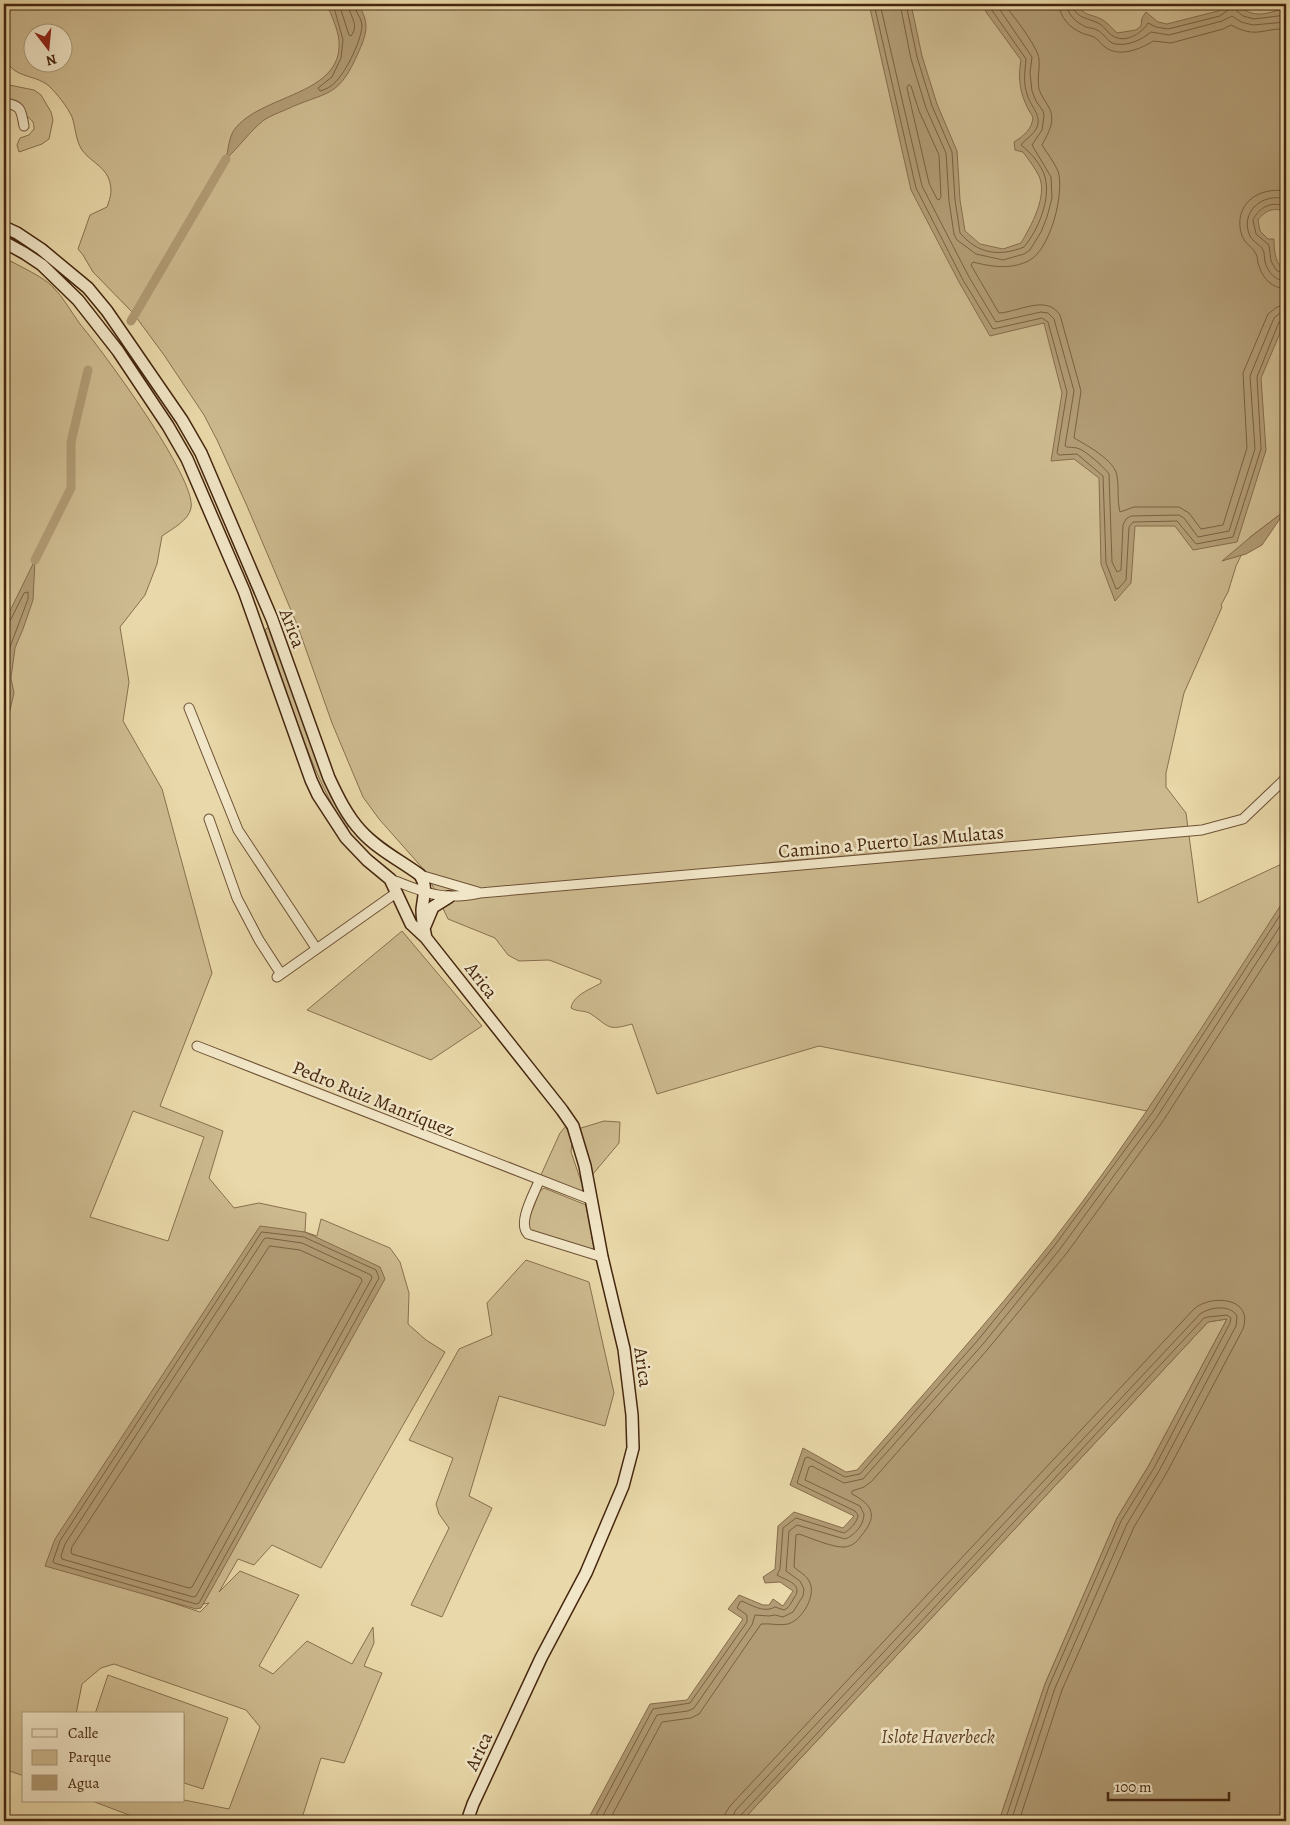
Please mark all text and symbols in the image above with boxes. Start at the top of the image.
north arrow [22,22,72,72]
text: N [44,49,59,71]
street label: Arica [272,604,311,652]
street label: Camino a Puerto Las Mulatas [777,819,1005,865]
street label: Arica [458,956,504,1005]
street label: Pedro Ruiz Manríquez [289,1054,459,1143]
street label: Arica [627,1344,659,1389]
legend [22,1712,185,1802]
text: Calle [68,1723,99,1743]
park label: Islote Haverbeck [881,1724,995,1750]
street label: Arica [458,1728,499,1776]
text: Parque [68,1747,111,1767]
scale bar [1108,1770,1229,1802]
text: Agua [67,1773,99,1793]
text: 100 m [1115,1777,1152,1797]

